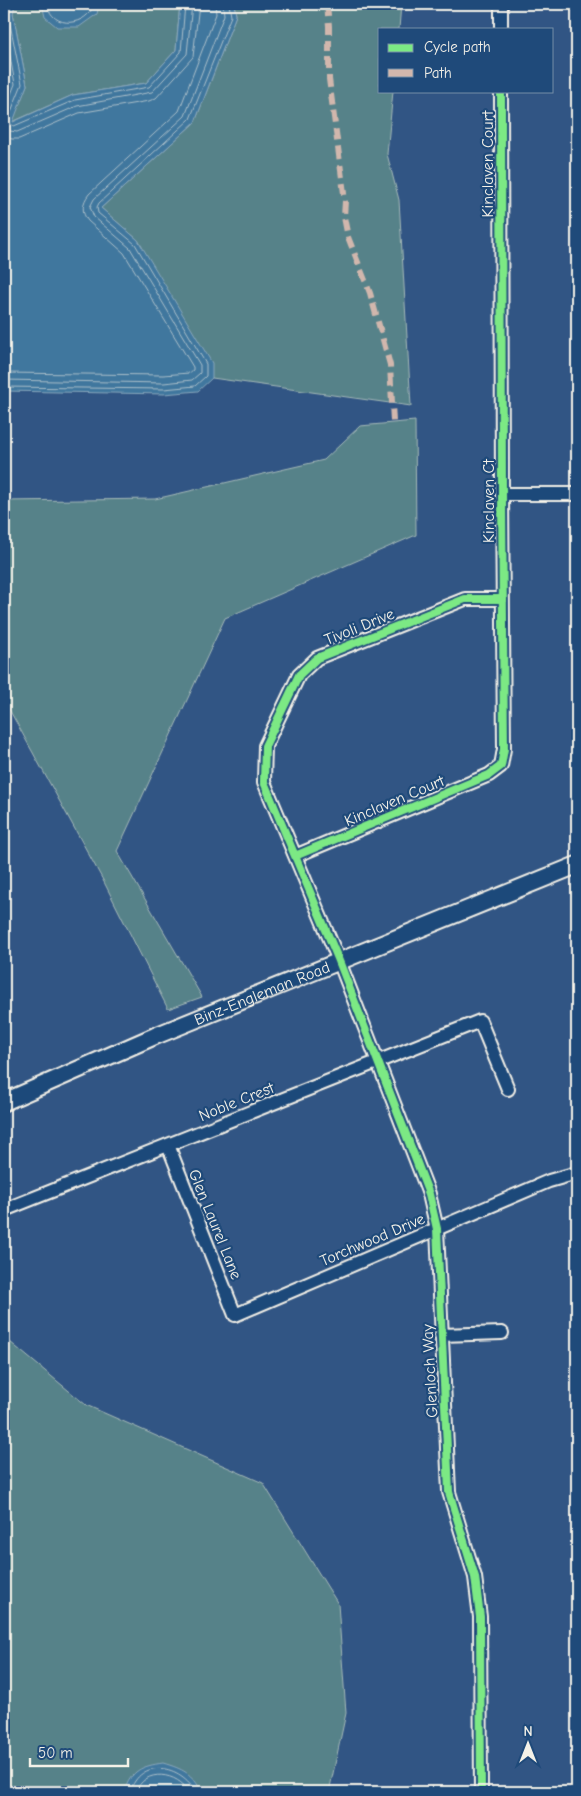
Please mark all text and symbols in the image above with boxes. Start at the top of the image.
legend [378,28,554,92]
text: Cycle path [424,38,491,56]
text: Path [424,64,452,82]
street label: Kinclaven Court [479,110,497,217]
street label: Kinclaven Ct [480,459,498,543]
street label: Tivoli Drive [322,605,397,649]
street label: Kinclaven Court [342,772,447,830]
street label: Binz-Engleman Road [192,958,333,1029]
street label: Noble Crest [196,1079,277,1125]
street label: Glen Laurel Lane [185,1167,245,1282]
street label: Torchwood Drive [317,1210,427,1270]
street label: Glenloch Way [419,1323,441,1418]
north arrow [504,1718,554,1768]
text: N [523,1723,533,1740]
scale bar [30,1736,128,1768]
text: 50 m [38,1744,73,1762]

